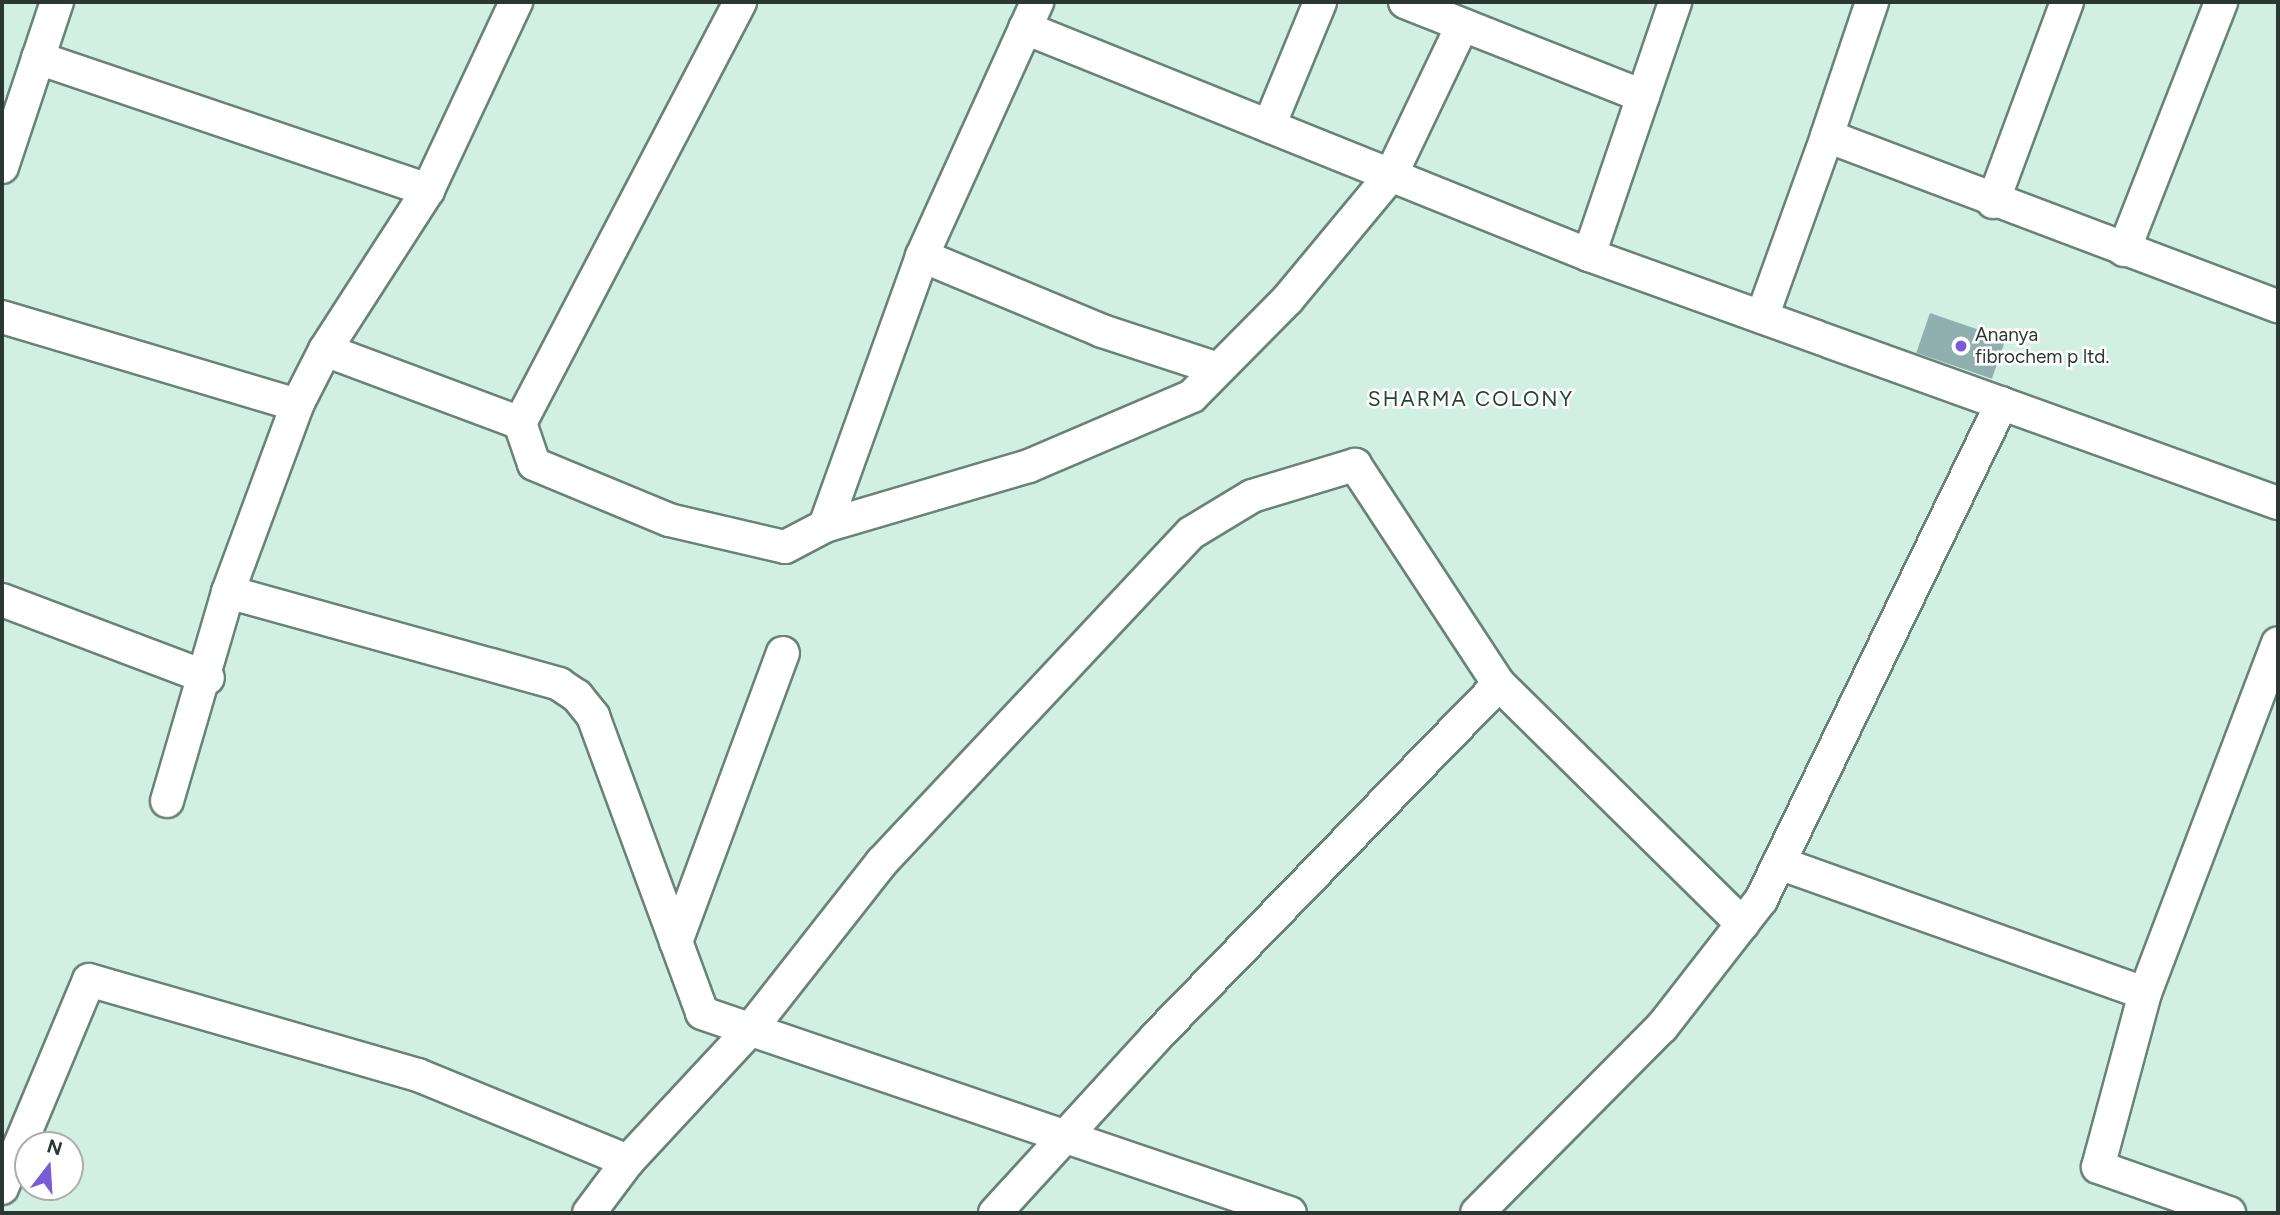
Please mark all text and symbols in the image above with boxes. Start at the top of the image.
place label: Ananya fibrochem p ltd. [1975,324,2109,368]
marker: Ananya fibrochem p ltd. [1953,338,1969,354]
district label: SHARMA COLONY [1369,386,1573,412]
north arrow [14,1131,84,1201]
text: N [44,1134,65,1160]

